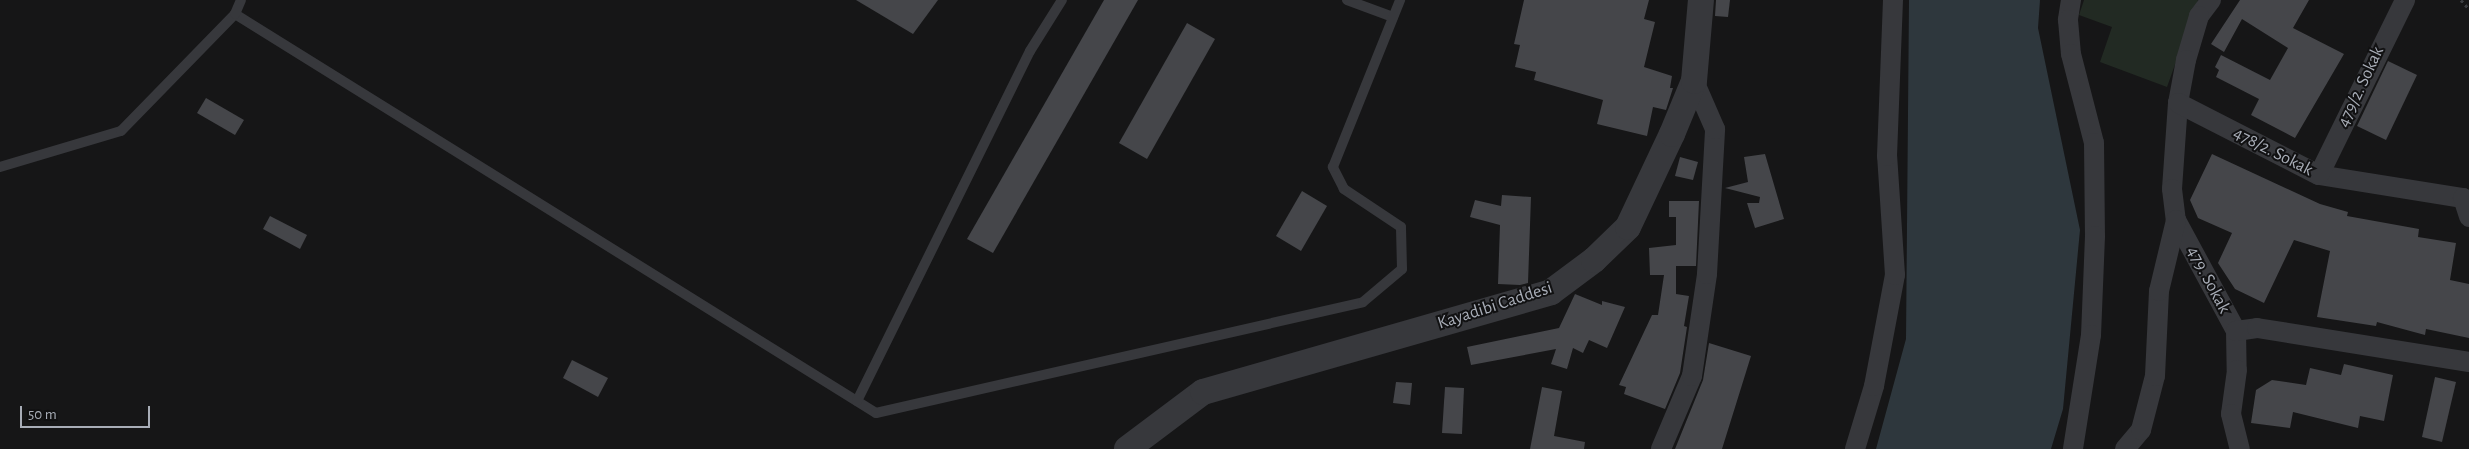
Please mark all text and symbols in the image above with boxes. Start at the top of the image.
street label: 479/2. Sokak [2333,43,2389,131]
street label: 478/2. Sokak [2230,123,2316,181]
street label: 479. Sokak [2181,243,2235,317]
street label: Kayadibi Caddesi [1435,277,1555,335]
scale bar [22,396,152,428]
text: 50 m [28,407,57,422]

